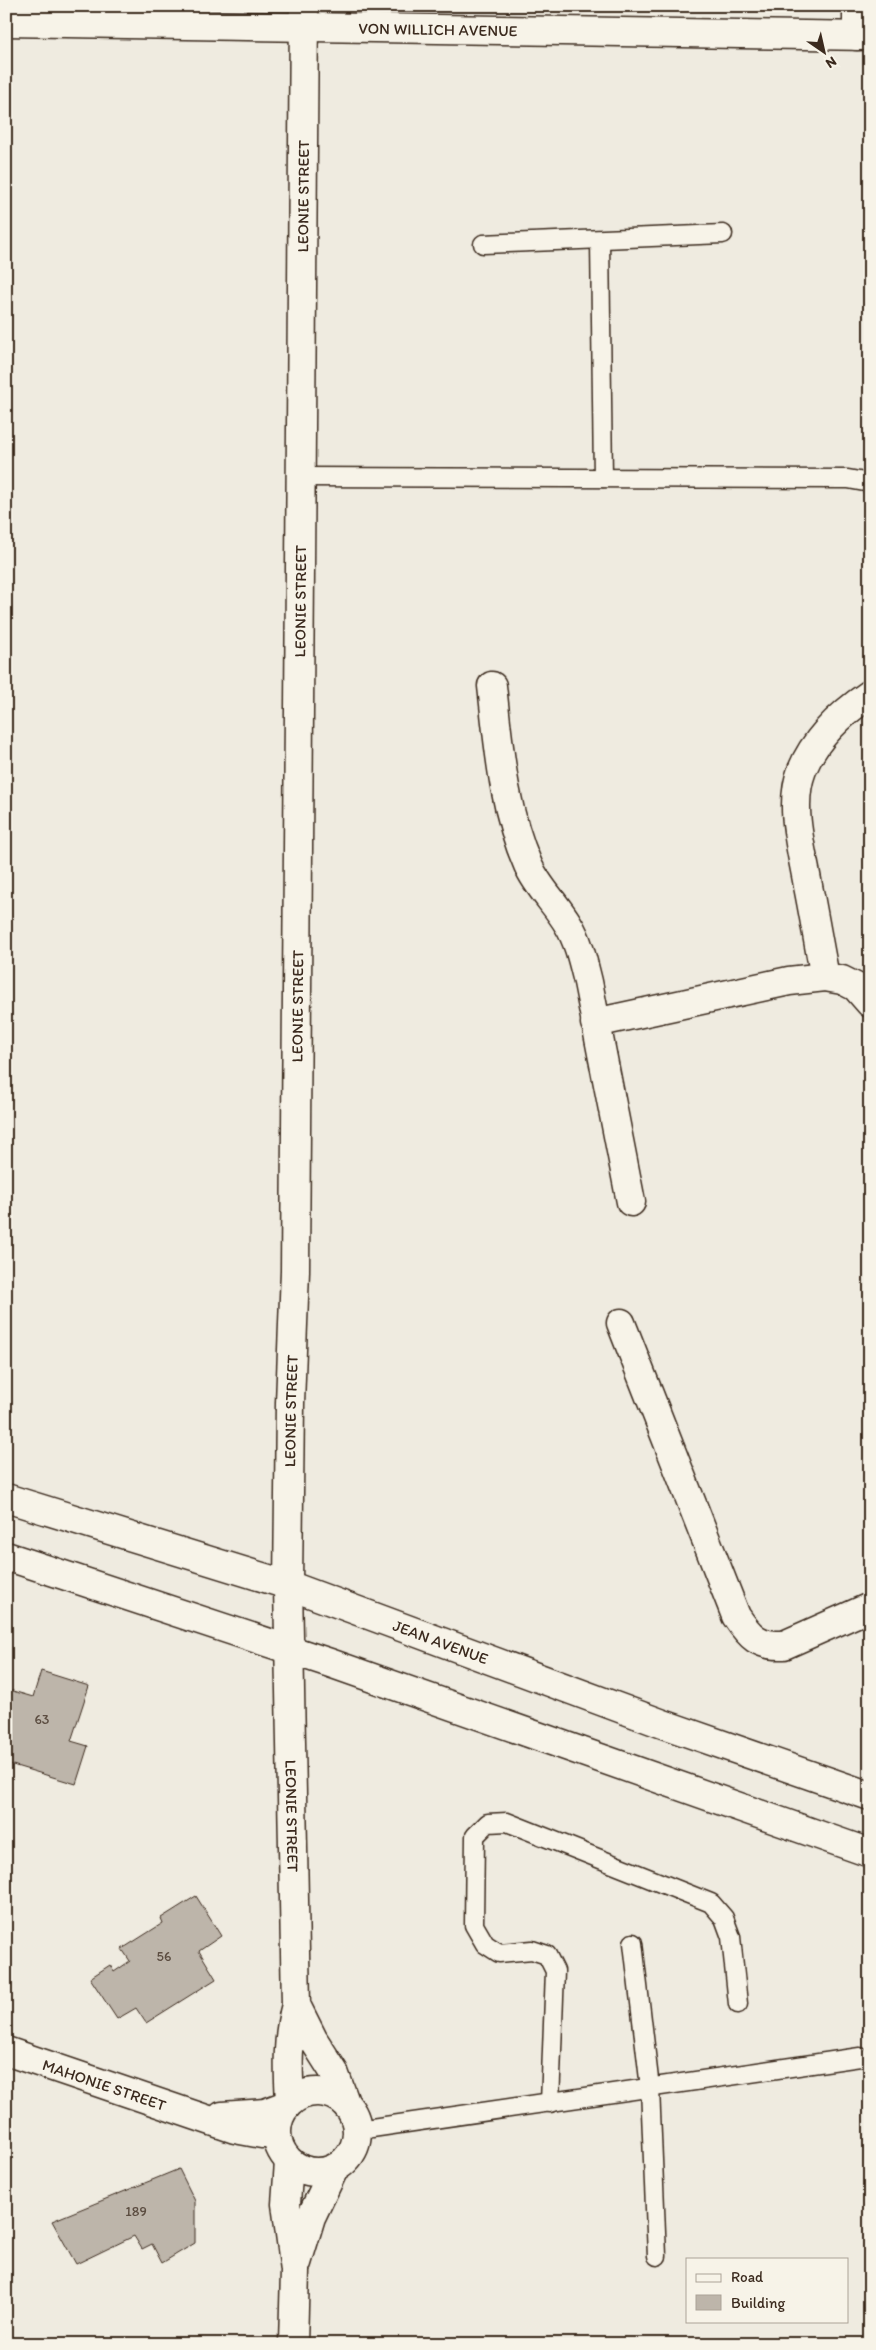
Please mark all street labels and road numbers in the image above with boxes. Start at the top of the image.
street label: VON WILLICH AVENUE [358,19,518,40]
street label: LEONIE STREET [293,140,313,252]
street label: LEONIE STREET [290,545,310,657]
street label: LEONIE STREET [287,950,307,1062]
street label: LEONIE STREET [280,1354,302,1467]
street label: JEAN AVENUE [390,1616,491,1668]
street label: LEONIE STREET [281,1760,302,1872]
street label: MAHONIE STREET [40,2055,169,2115]

